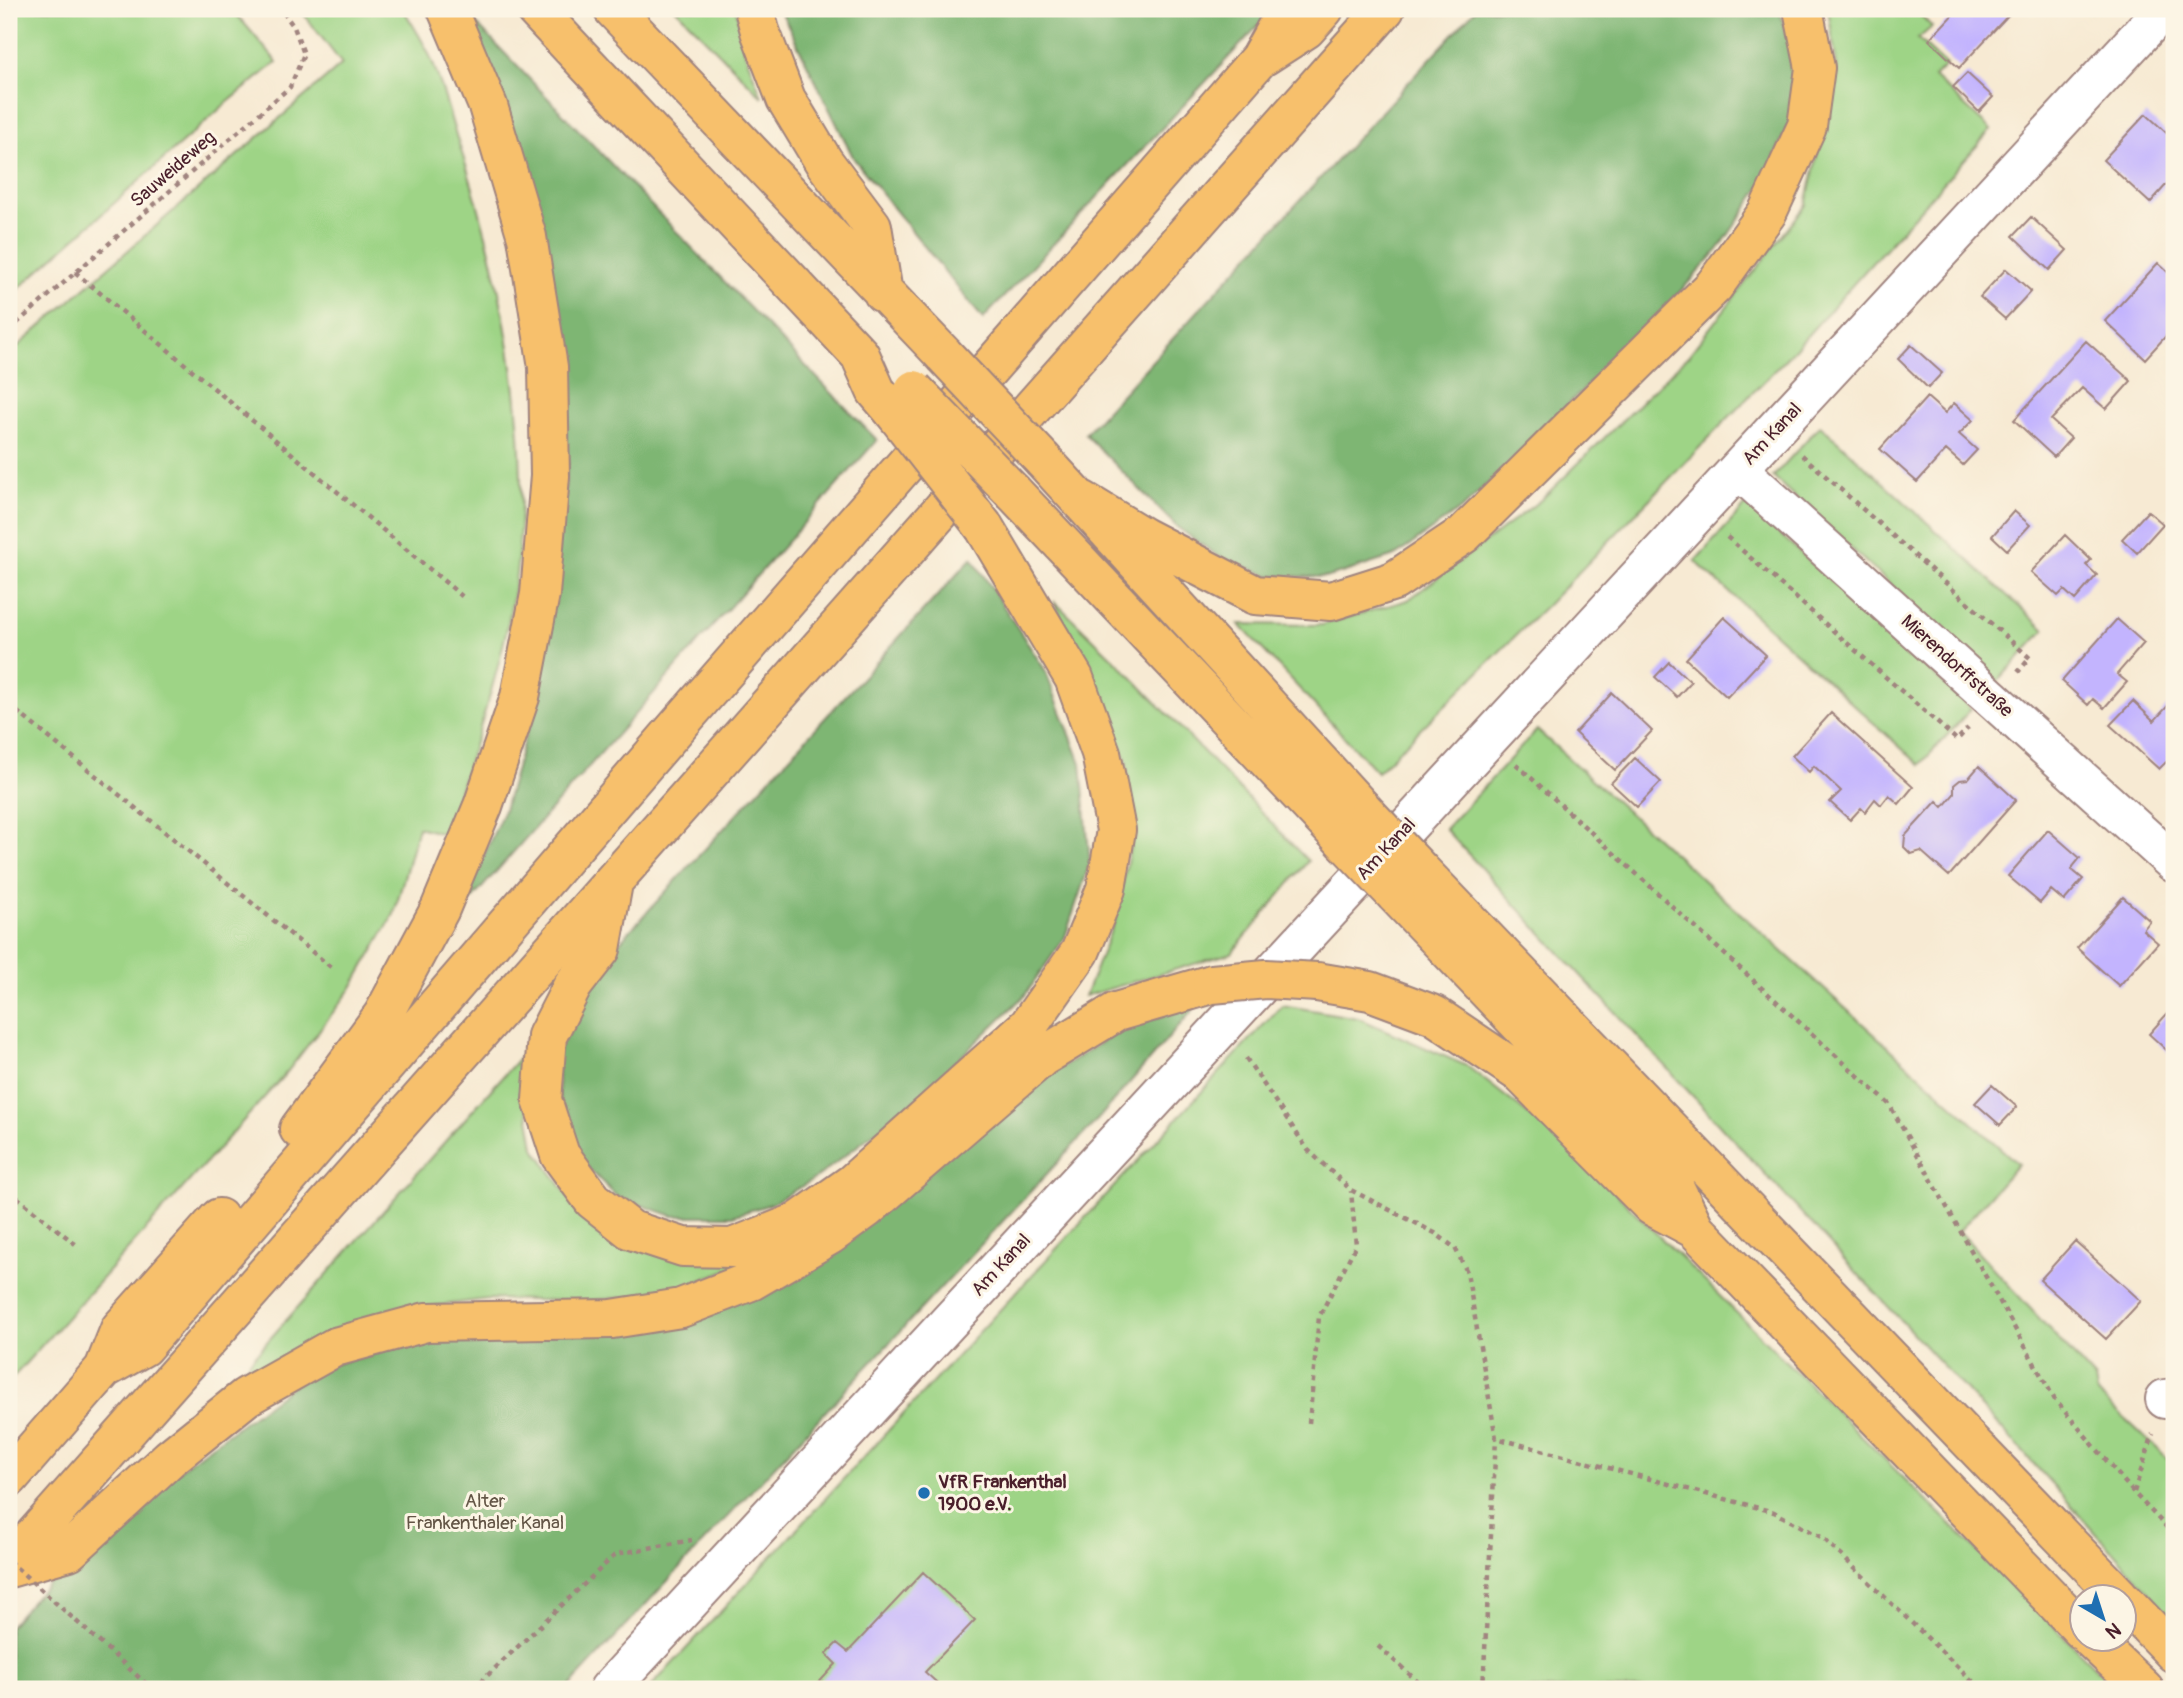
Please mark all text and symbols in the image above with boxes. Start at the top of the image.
street label: Sauweideweg [125,125,221,213]
street label: Am Kanal [1737,398,1807,470]
street label: Mierendorffstraße [1896,609,2018,723]
street label: Am Kanal [1351,813,1421,885]
street label: Am Kanal [966,1229,1036,1301]
place label: VfR Frankenthal 1900 e.V. [938,1470,1067,1516]
marker: VfR Frankenthal 1900 e.V. [916,1485,932,1501]
park label: Alter Frankenthaler Kanal [406,1489,564,1535]
north arrow [2068,1582,2138,1652]
text: N [2100,1617,2126,1644]

